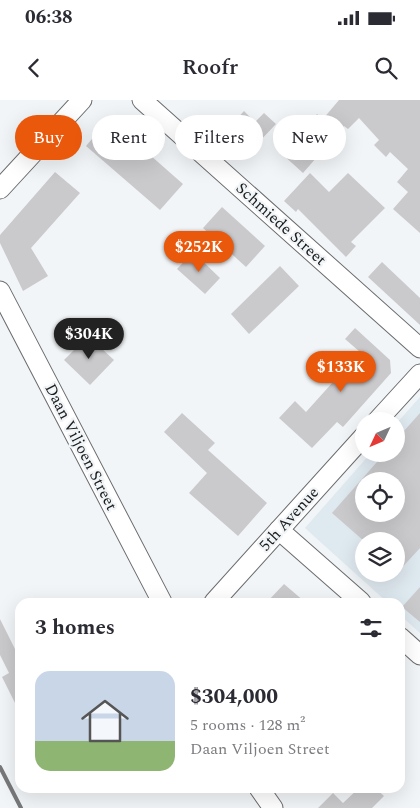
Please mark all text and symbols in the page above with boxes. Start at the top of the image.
text: 06:38 [25,3,73,32]
text: Roofr [182,51,238,84]
icon: back [20,54,48,82]
icon: search [372,54,400,82]
chip: Buy [15,115,82,160]
chip: Rent [92,115,165,160]
chip: Filters [175,115,263,160]
chip: New [273,115,346,160]
street label: Schmiede Street [230,177,332,272]
pin: $252K [164,230,234,273]
text: $252K [175,235,223,259]
pin: $304K [54,318,124,360]
text: $304K [65,322,113,346]
pin: $133K [306,350,376,393]
text: $133K [317,355,365,379]
street label: Daan Viljoen Street [39,379,124,515]
north arrow [355,412,405,462]
map controls [355,412,405,582]
button: locate [355,472,405,522]
street label: 5th Avenue [253,481,325,557]
button: layers [355,532,405,582]
text: 3 homes [35,612,115,644]
icon: filters [357,614,385,642]
text: $304,000 [190,681,278,713]
icon: home [75,691,135,751]
text: 5 rooms · 128 m² [190,713,305,737]
text: Daan Viljoen Street [190,737,330,761]

